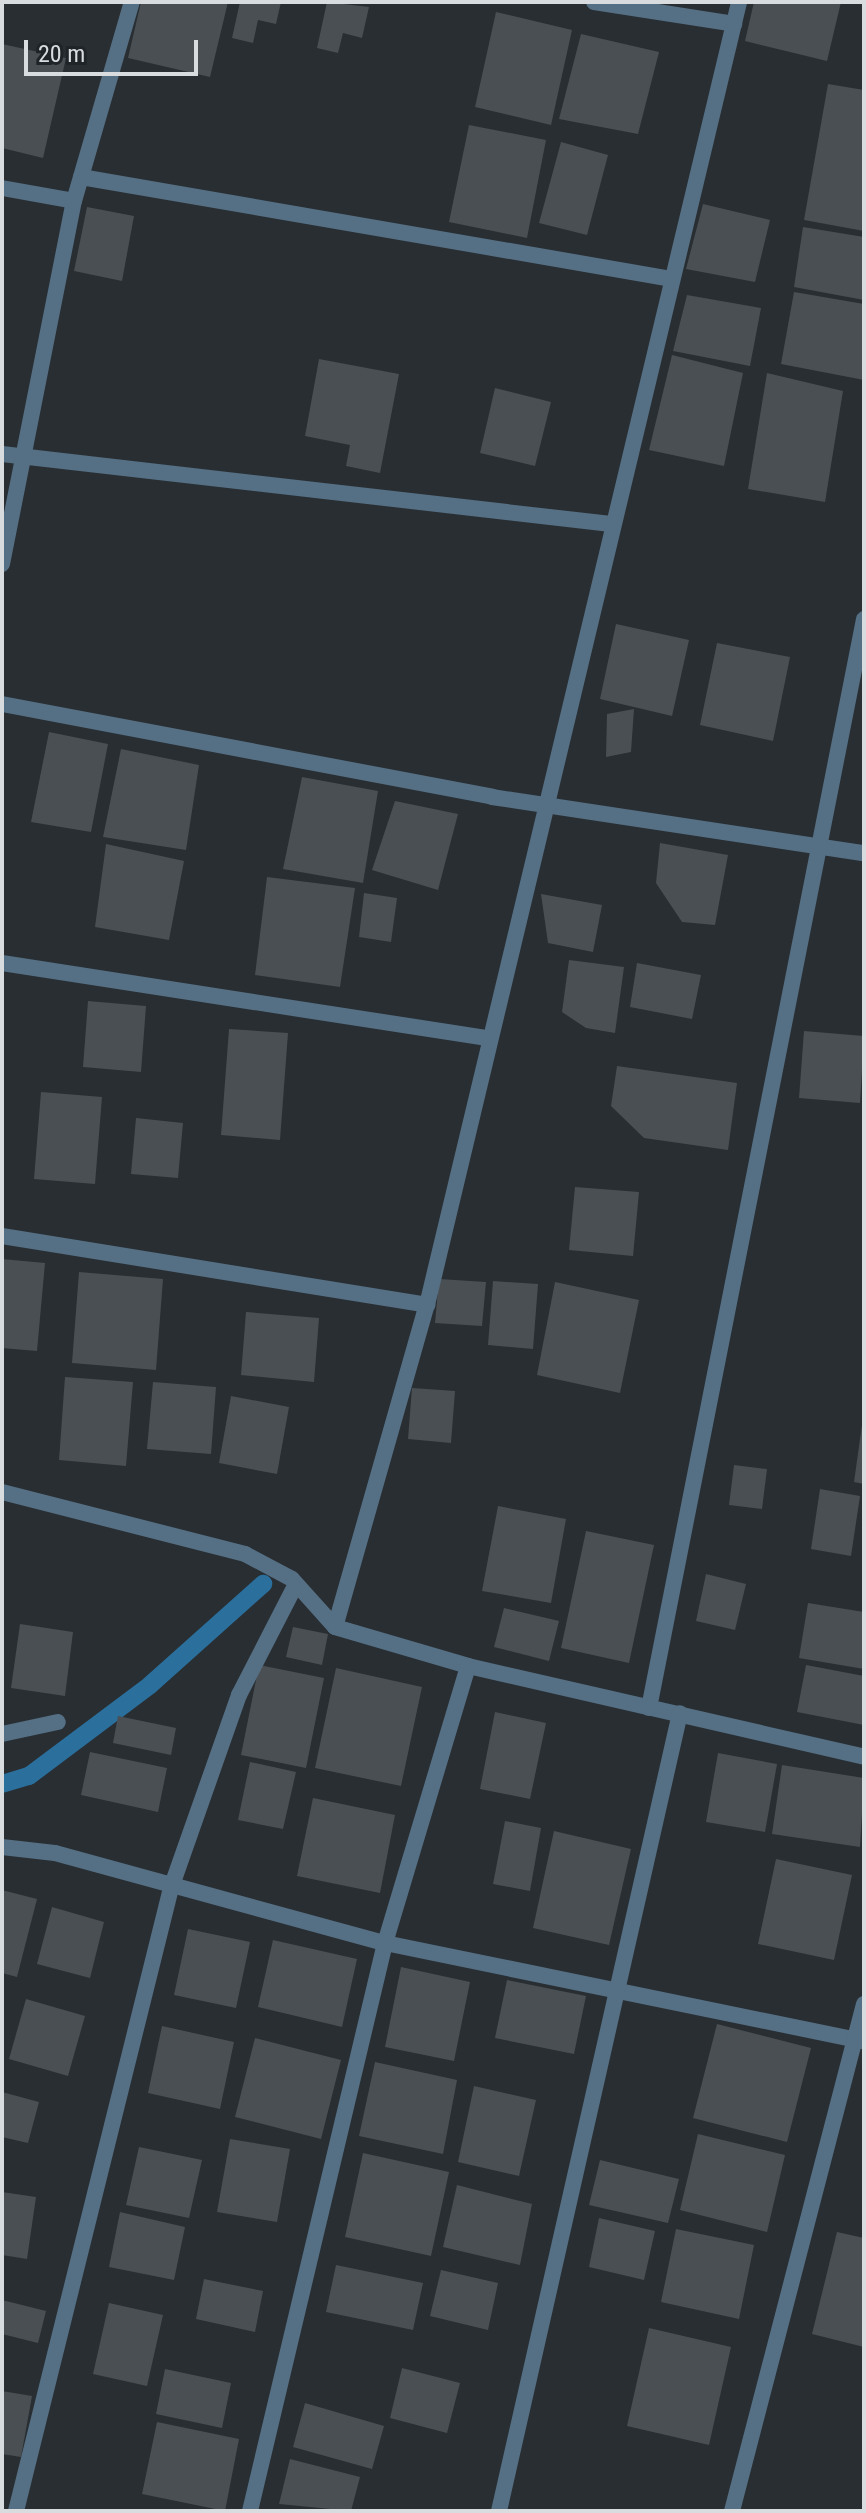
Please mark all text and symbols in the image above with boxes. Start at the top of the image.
scale bar [28,24,202,74]
text: 20 m [38,40,85,68]

